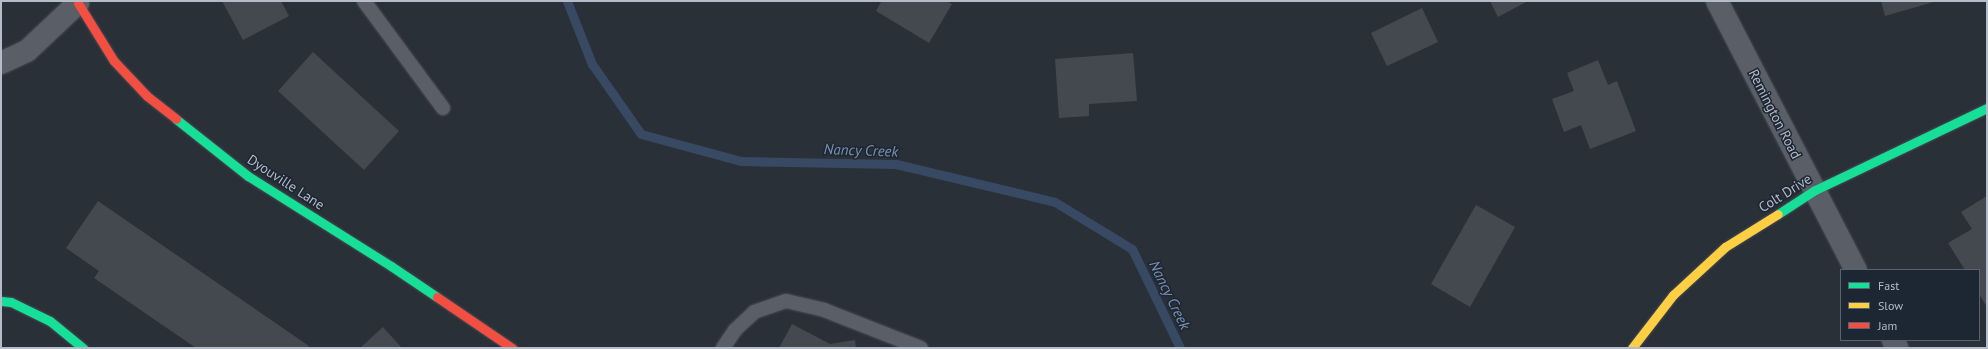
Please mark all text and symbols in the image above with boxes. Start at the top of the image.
street label: Remington Road [1745,66,1805,162]
water label: Nancy Creek [823,140,899,160]
street label: Dyouville Lane [244,151,328,213]
street label: Colt Drive [1756,170,1814,216]
water label: Nancy Creek [1145,257,1195,333]
legend [1840,269,1980,341]
text: Fast [1878,278,1899,293]
text: Slow [1878,298,1903,313]
text: Jam [1878,318,1897,333]

